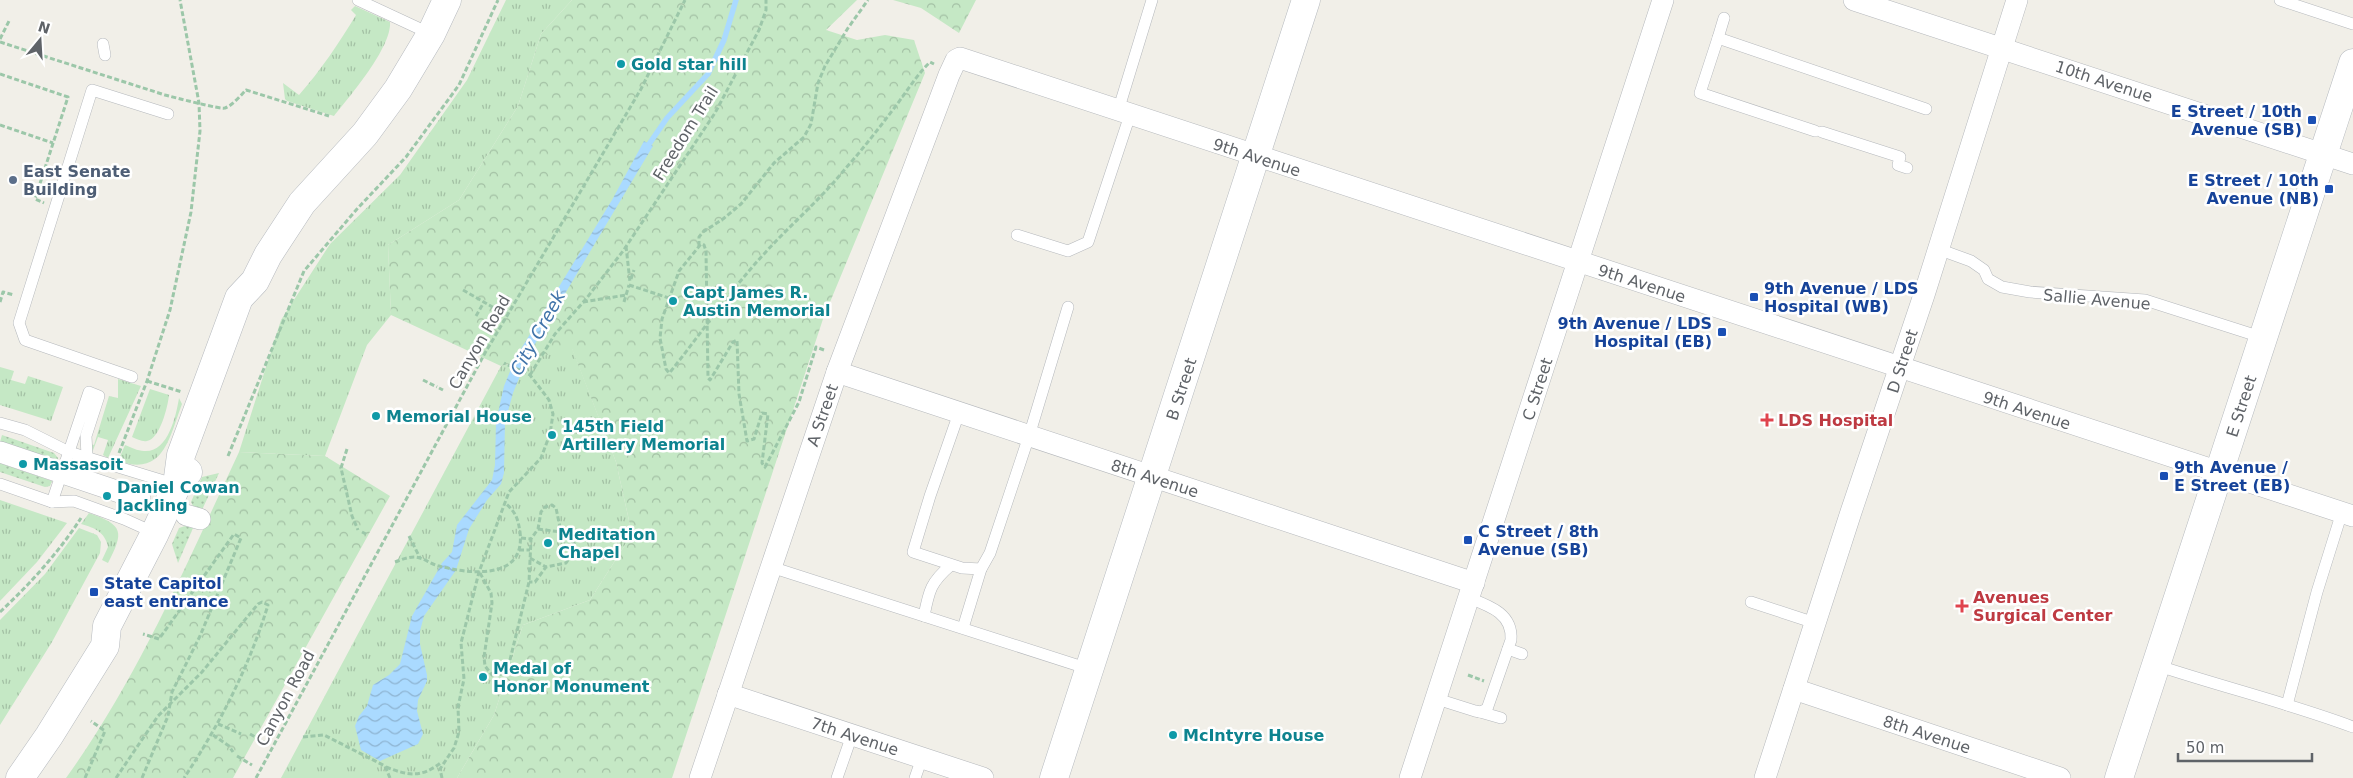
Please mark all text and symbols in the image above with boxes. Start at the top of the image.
north arrow [15,15,65,65]
text: N [36,18,52,37]
place label: Gold star hill [631,55,747,74]
street label: 10th Avenue [2053,57,2155,106]
marker: Gold star hill [615,58,627,70]
street label: Freedom Trail [649,83,722,184]
place label: E Street / 10th Avenue (SB) [2171,102,2302,139]
marker: E Street / 10th Avenue (SB) [2306,114,2318,126]
street label: 9th Avenue [1211,134,1303,181]
place label: East Senate Building [23,162,131,199]
place label: E Street / 10th Avenue (NB) [2188,171,2319,208]
marker: East Senate Building [7,174,19,186]
marker: E Street / 10th Avenue (NB) [2323,183,2335,195]
street label: 9th Avenue [1596,260,1688,307]
place label: 9th Avenue / LDS Hospital (WB) [1764,279,1918,316]
place label: Capt James R. Austin Memorial [683,283,830,320]
water label: City Creek [506,285,570,379]
street label: Sallie Avenue [2042,285,2151,314]
marker: 9th Avenue / LDS Hospital (WB) [1748,291,1760,303]
street label: Canyon Road [445,292,514,393]
marker: Capt James R. Austin Memorial [667,295,679,307]
place label: 9th Avenue / LDS Hospital (EB) [1558,314,1712,351]
marker: 9th Avenue / LDS Hospital (EB) [1716,326,1728,338]
street label: D Street [1883,327,1922,395]
street label: B Street [1162,355,1201,423]
street label: C Street [1518,355,1557,423]
street label: E Street [2223,373,2260,439]
street label: A Street [803,382,842,449]
street label: 9th Avenue [1981,387,2073,434]
place label: Memorial House [386,407,532,426]
marker: Memorial House [370,410,382,422]
place label: LDS Hospital [1778,411,1893,430]
marker: LDS Hospital [1760,413,1774,427]
place label: 145th Field Artillery Memorial [562,417,725,454]
marker: 145th Field Artillery Memorial [546,429,558,441]
place label: Massasoit [33,455,124,474]
street label: 8th Avenue [1109,455,1201,502]
marker: Massasoit [17,458,29,470]
place label: 9th Avenue / E Street (EB) [2174,458,2290,495]
marker: 9th Avenue / E Street (EB) [2158,470,2170,482]
place label: Daniel Cowan Jackling [116,478,240,515]
marker: Daniel Cowan Jackling [101,490,113,502]
place label: C Street / 8th Avenue (SB) [1478,522,1599,559]
place label: Meditation Chapel [558,525,656,562]
marker: C Street / 8th Avenue (SB) [1462,534,1474,546]
marker: Meditation Chapel [542,537,554,549]
place label: State Capitol east entrance [104,574,229,611]
marker: State Capitol east entrance [88,586,100,598]
place label: Avenues Surgical Center [1973,588,2113,625]
marker: Avenues Surgical Center [1955,599,1969,613]
street label: Canyon Road [252,647,319,749]
place label: Medal of Honor Monument [493,659,650,696]
marker: Medal of Honor Monument [477,671,489,683]
street label: 8th Avenue [1881,711,1973,758]
street label: 7th Avenue [809,713,901,760]
place label: McIntyre House [1183,726,1324,745]
marker: McIntyre House [1167,729,1179,741]
scale bar [2178,730,2312,762]
text: 50 m [2186,739,2224,757]

